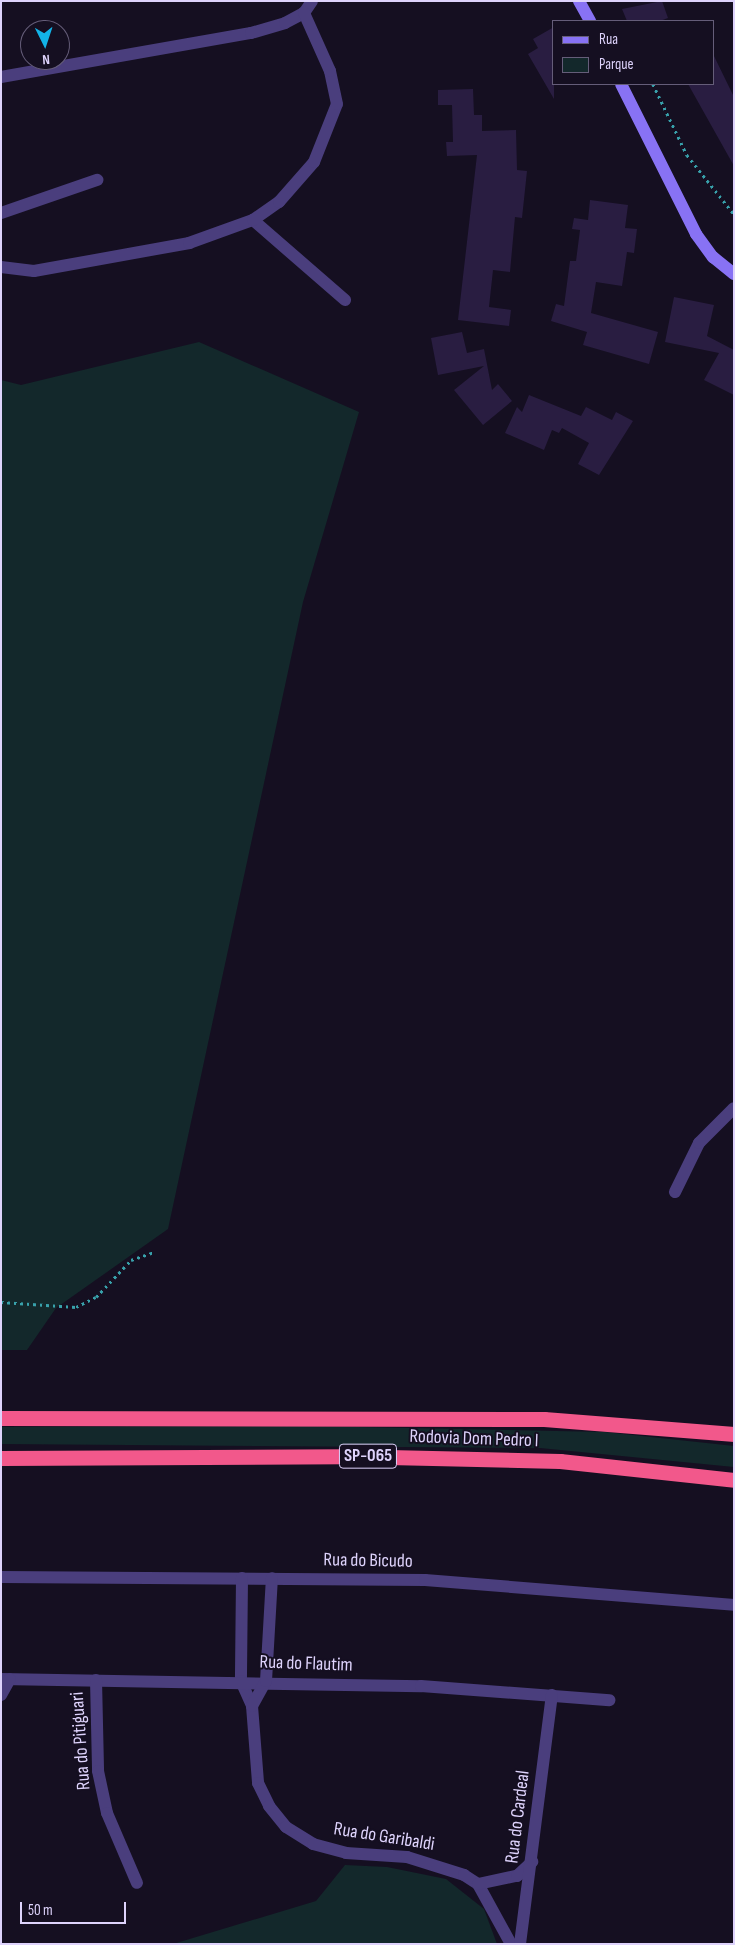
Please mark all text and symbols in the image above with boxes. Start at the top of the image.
north arrow [20,20,70,70]
legend [552,20,715,85]
text: Rua [599,30,618,49]
text: N [42,51,50,68]
text: Parque [599,55,634,74]
street label: Rodovia Dom Pedro I [409,1425,539,1453]
road number: SP-065 [338,1440,398,1472]
street label: Rua do Bicudo [323,1549,413,1573]
street label: Rua do Flautim [259,1651,353,1677]
street label: Rua do Pitiguari [66,1691,96,1791]
street label: Rua do Cardeal [501,1769,535,1865]
street label: Rua do Garibaldi [332,1818,436,1856]
scale bar [22,1892,129,1924]
text: 50 m [28,1901,53,1920]

